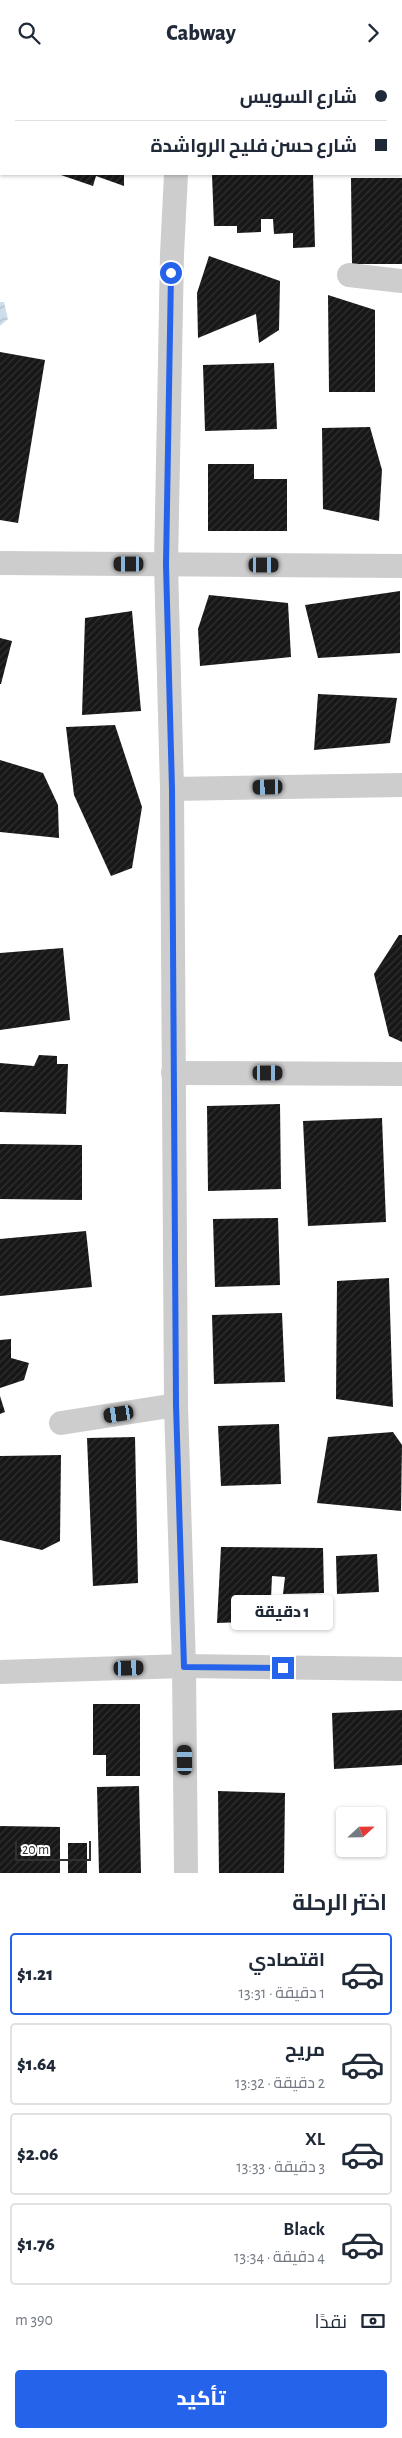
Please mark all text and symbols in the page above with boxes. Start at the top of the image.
icon: search [15,19,43,47]
icon: forward [359,19,387,47]
text: Cabway [166,22,236,44]
text: شارع السويس [240,88,357,107]
text: شارع حسن فليح الرواشدة [150,137,357,156]
route start [160,262,182,284]
car [114,557,144,572]
car [249,558,279,573]
car [252,779,283,795]
car [253,1066,283,1081]
car [103,1404,134,1424]
callout: 1 دقيقة [232,1595,334,1631]
text: 1 دقيقة [255,1604,309,1620]
route end [272,1657,294,1679]
car [113,1660,144,1676]
car [177,1745,192,1775]
north arrow [336,1807,386,1857]
map controls [336,1807,386,1857]
scale bar [15,1838,91,1861]
text: 20 m [22,1843,49,1857]
text: اختر الرحلة [292,1892,387,1914]
text: اقتصادي [249,1951,325,1970]
icon: car [340,1952,385,1997]
text: $1.21 [17,1965,53,1984]
text: 1 دقيقة · 13:31 [238,1985,325,2001]
text: مريح [285,2041,325,2060]
icon: car [340,2042,385,2087]
text: $1.64 [17,2055,56,2074]
text: 2 دقيقة · 13:32 [235,2075,325,2091]
text: XL [305,2130,325,2149]
icon: car [340,2132,385,2177]
text: $2.06 [17,2145,58,2164]
text: 3 دقيقة · 13:33 [236,2159,325,2175]
text: Black [283,2220,325,2239]
icon: car [340,2222,385,2267]
text: $1.76 [17,2235,55,2254]
text: 4 دقيقة · 13:34 [234,2249,325,2265]
icon: cash [359,2307,387,2335]
text: 390 m [15,2312,53,2328]
text: نقدًا [315,2313,347,2332]
button: تأكيد [15,2370,387,2428]

